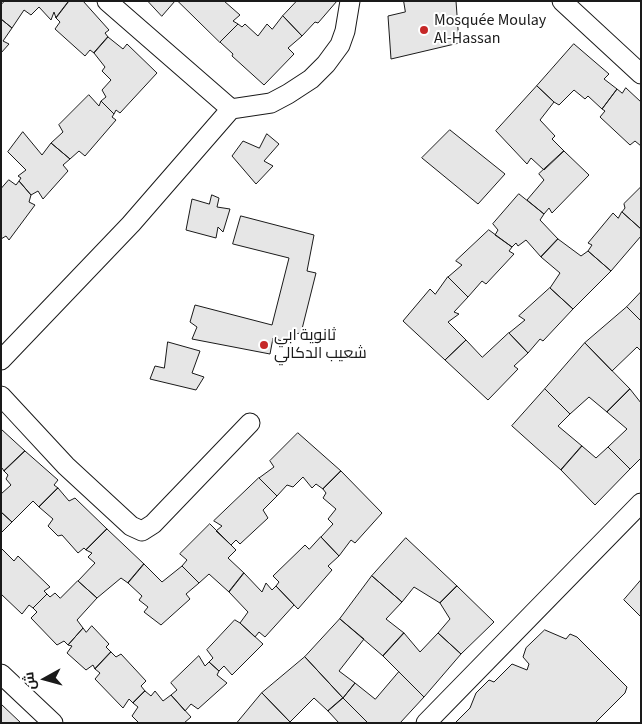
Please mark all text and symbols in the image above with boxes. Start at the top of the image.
place label: Mosquée Moulay Al-Hassan [434,11,546,49]
marker: Mosquée Moulay Al-Hassan [418,24,430,36]
place label: ثانوية ابي شعيب الدكالي [274,326,367,364]
marker: ثانوية ابي شعيب الدكالي [258,339,270,351]
north arrow [20,654,70,704]
text: ش [19,671,41,691]

